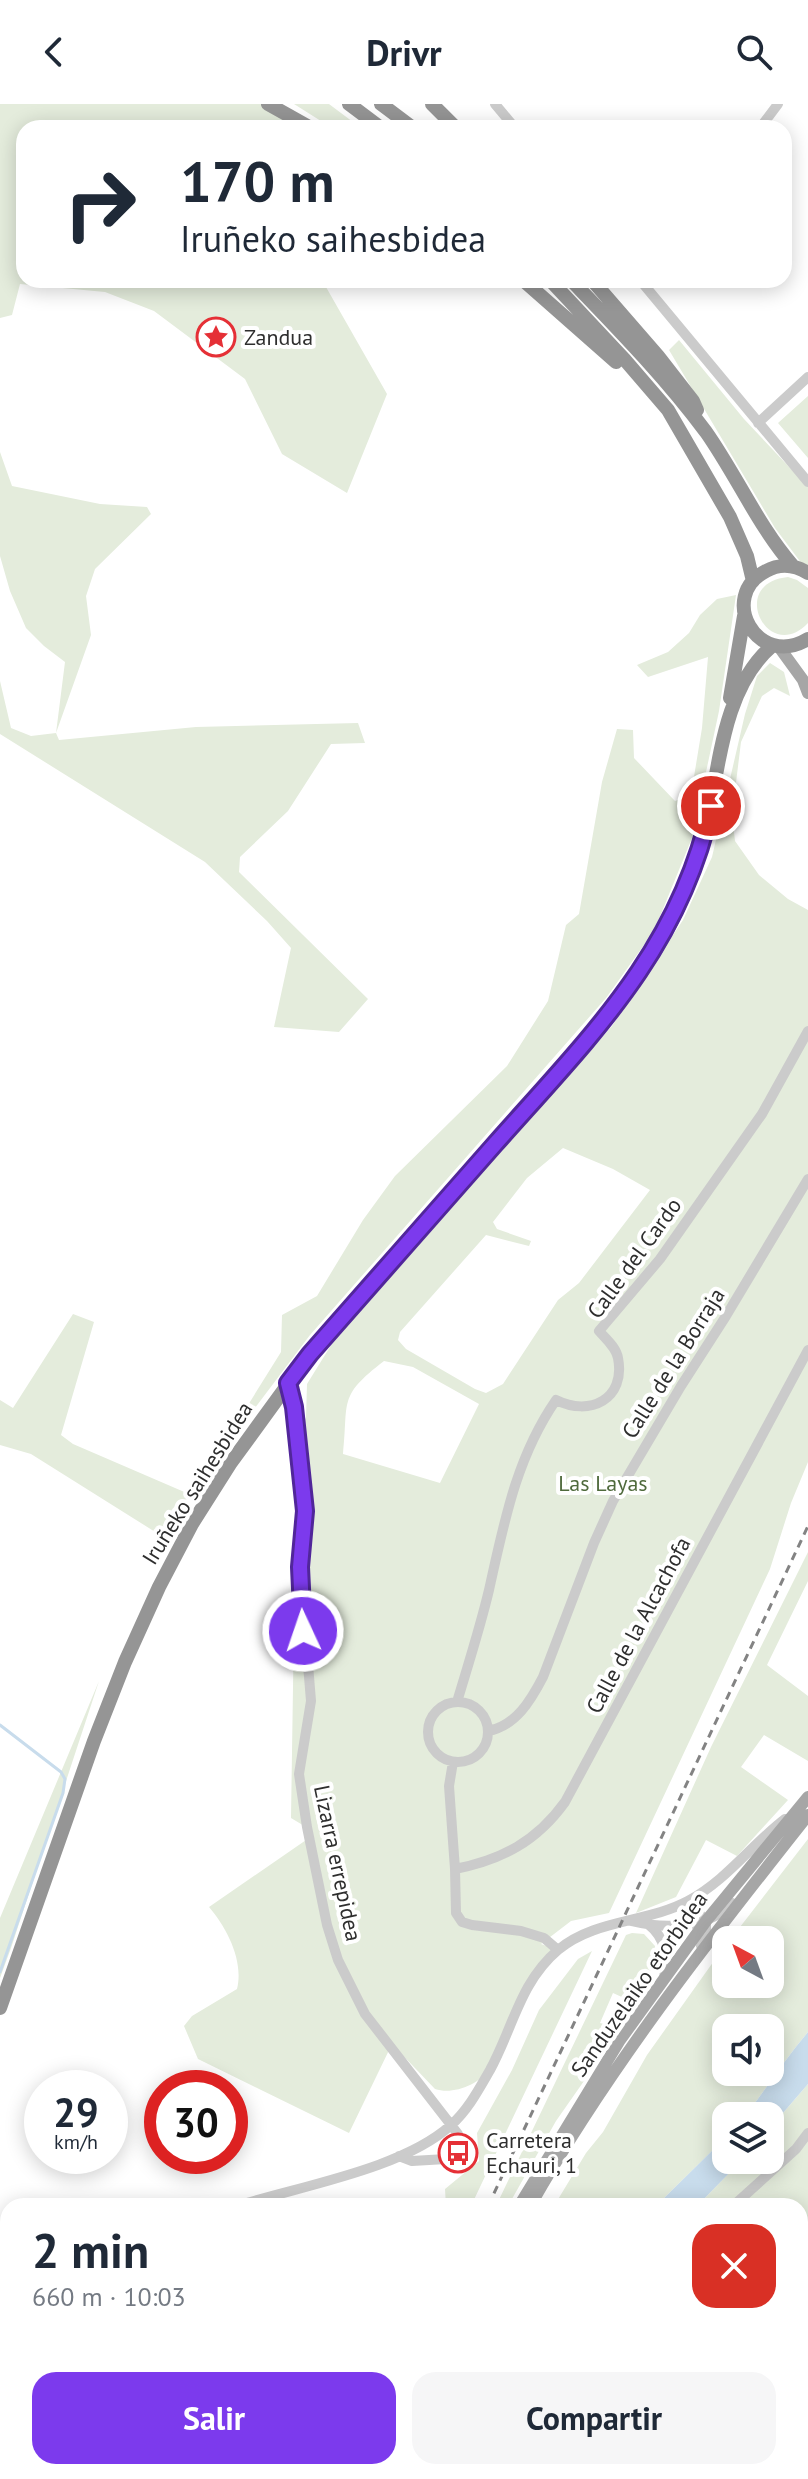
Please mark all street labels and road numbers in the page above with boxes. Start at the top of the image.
street label: Calle del Cardo [581,1192,687,1324]
street label: Calle de la Borraja [615,1282,731,1444]
street label: Iruñeko saihesbidea [136,1396,258,1570]
street label: Calle de la Alcachofa [580,1532,696,1718]
street label: Lizarra errepidea [308,1782,368,1944]
street label: Sanduzelaiko etorbidea [565,1886,713,2082]

